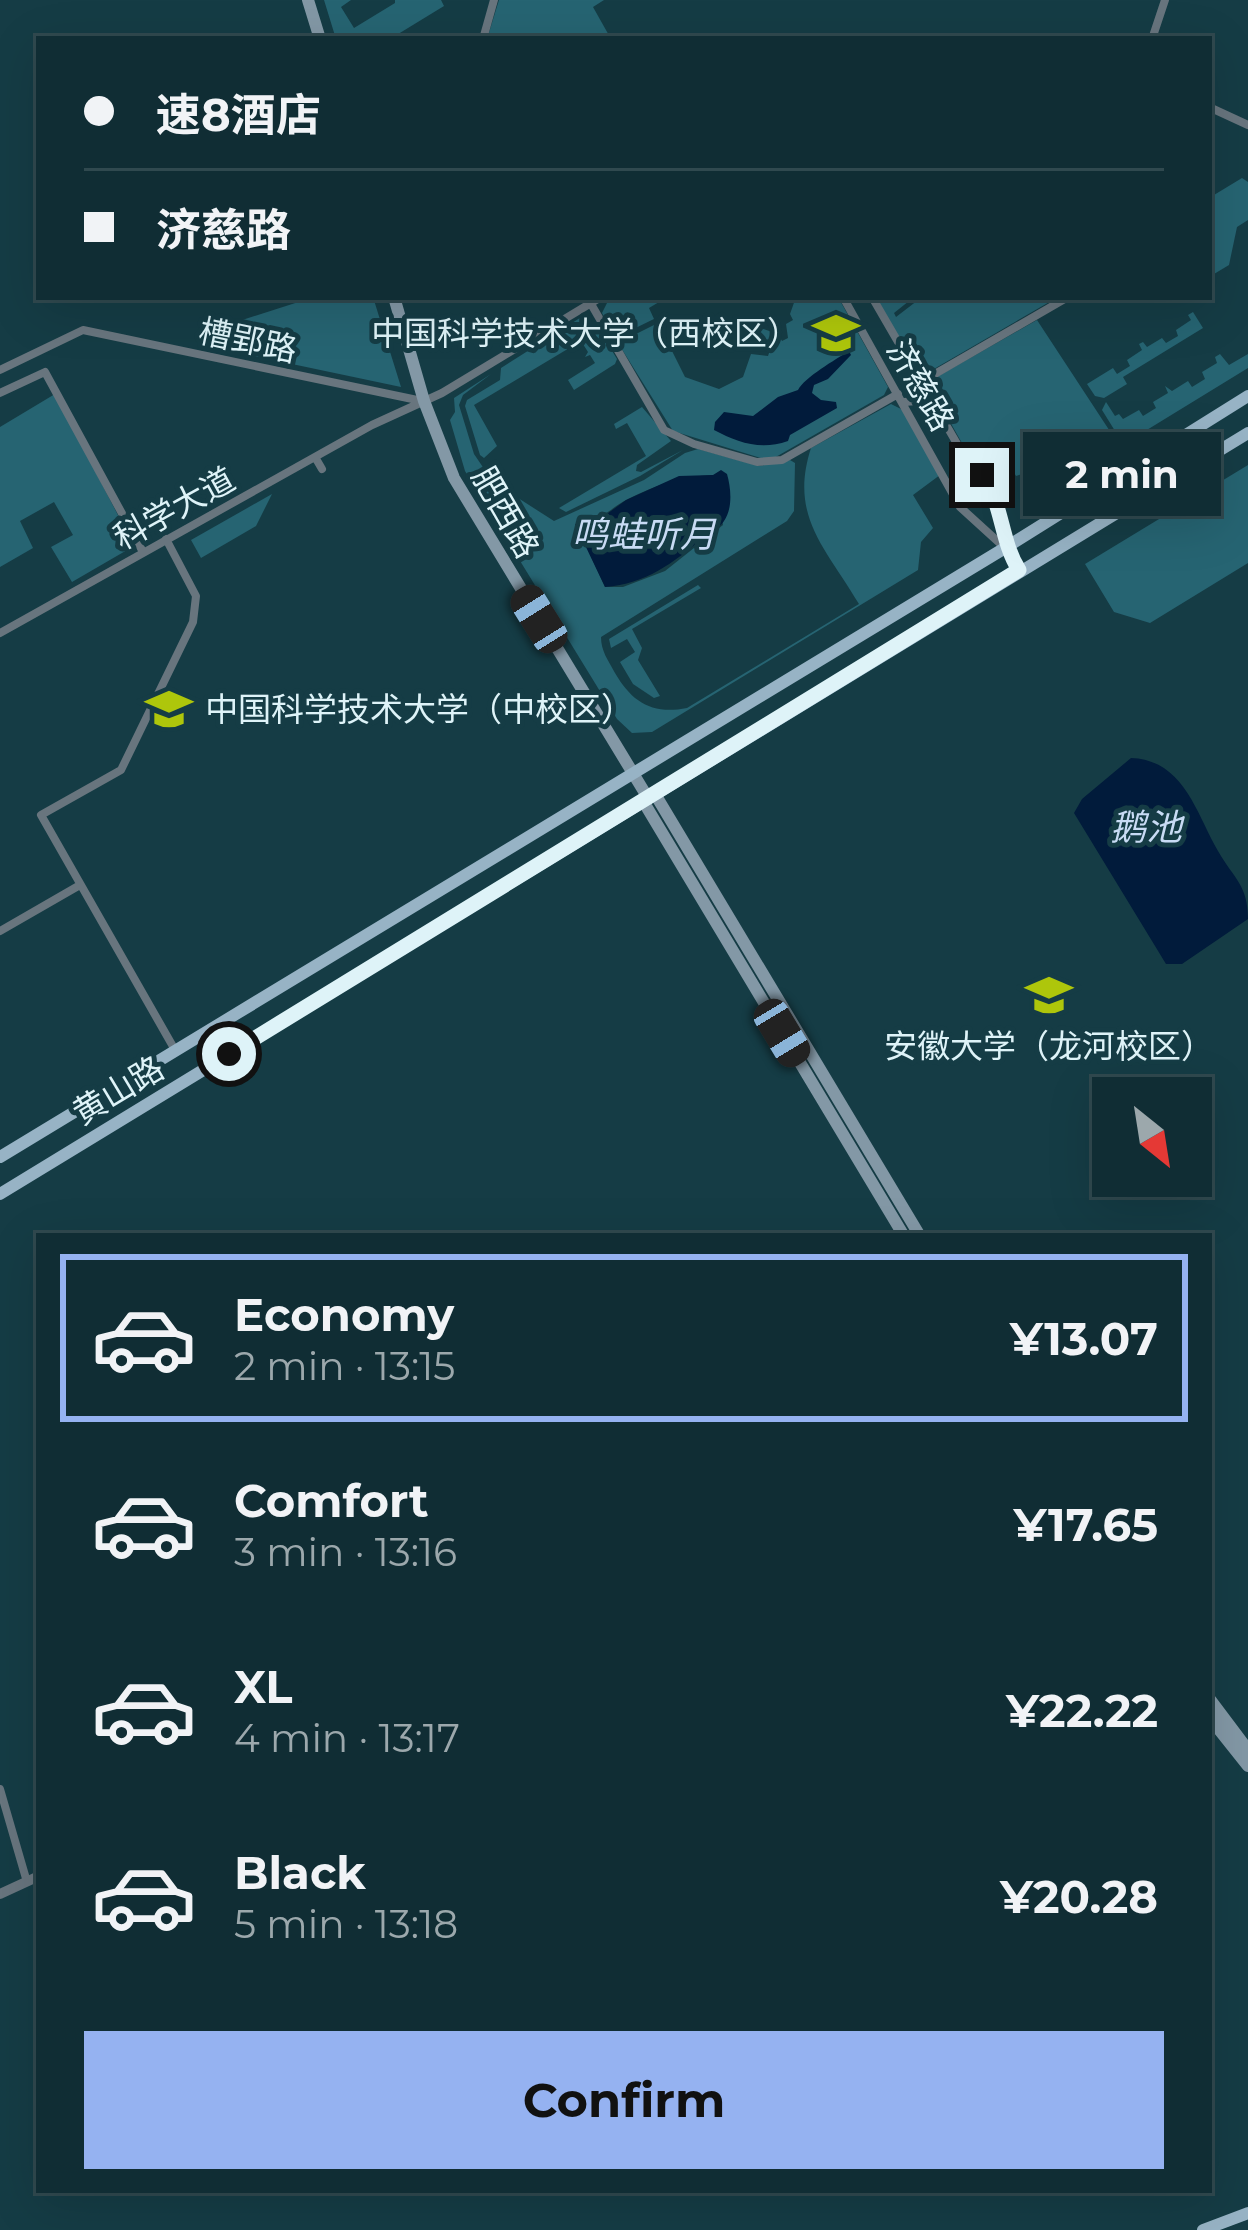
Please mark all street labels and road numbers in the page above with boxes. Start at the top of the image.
street label: 槽郢路 [195,310,301,370]
street label: 济慈路 [879,332,963,438]
street label: 科学大道 [107,459,241,557]
street label: 肥西路 [464,459,548,565]
street label: 黄山路 [65,1047,171,1133]

